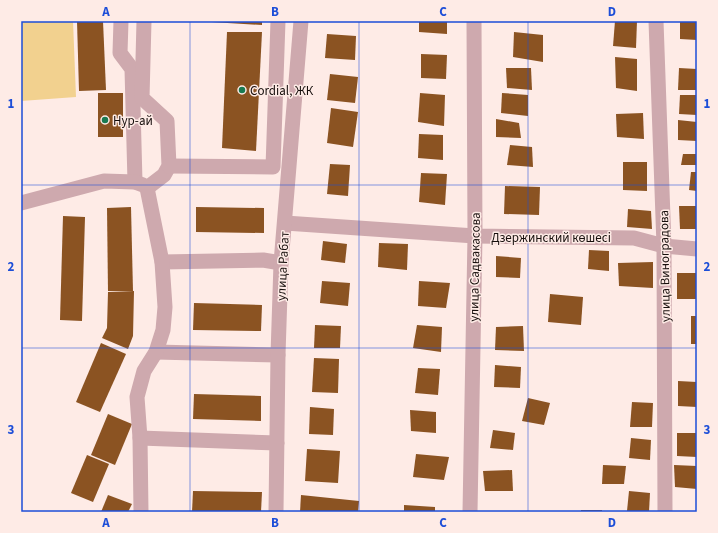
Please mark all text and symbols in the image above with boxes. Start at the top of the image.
text: A [101,3,110,21]
text: B [271,3,279,21]
text: C [439,3,447,21]
text: D [608,3,616,21]
place label: Cordial, ЖК [250,82,314,100]
marker: Cordial, ЖК [237,85,247,95]
text: 1 [8,95,15,113]
text: 1 [704,95,711,113]
place label: Нур-ай [113,112,153,130]
marker: Нур-ай [100,115,110,125]
street label: улица Виноградова [655,210,675,322]
street label: улица Садвакасова [465,212,485,322]
street label: Дзержинский көшесі [491,229,611,247]
street label: улица Рабат [272,231,294,301]
text: 2 [8,258,15,276]
text: 2 [704,258,711,276]
text: 3 [8,421,15,439]
text: 3 [704,421,711,439]
text: A [101,514,110,532]
text: B [271,514,279,532]
text: C [439,514,447,532]
text: D [608,514,616,532]

